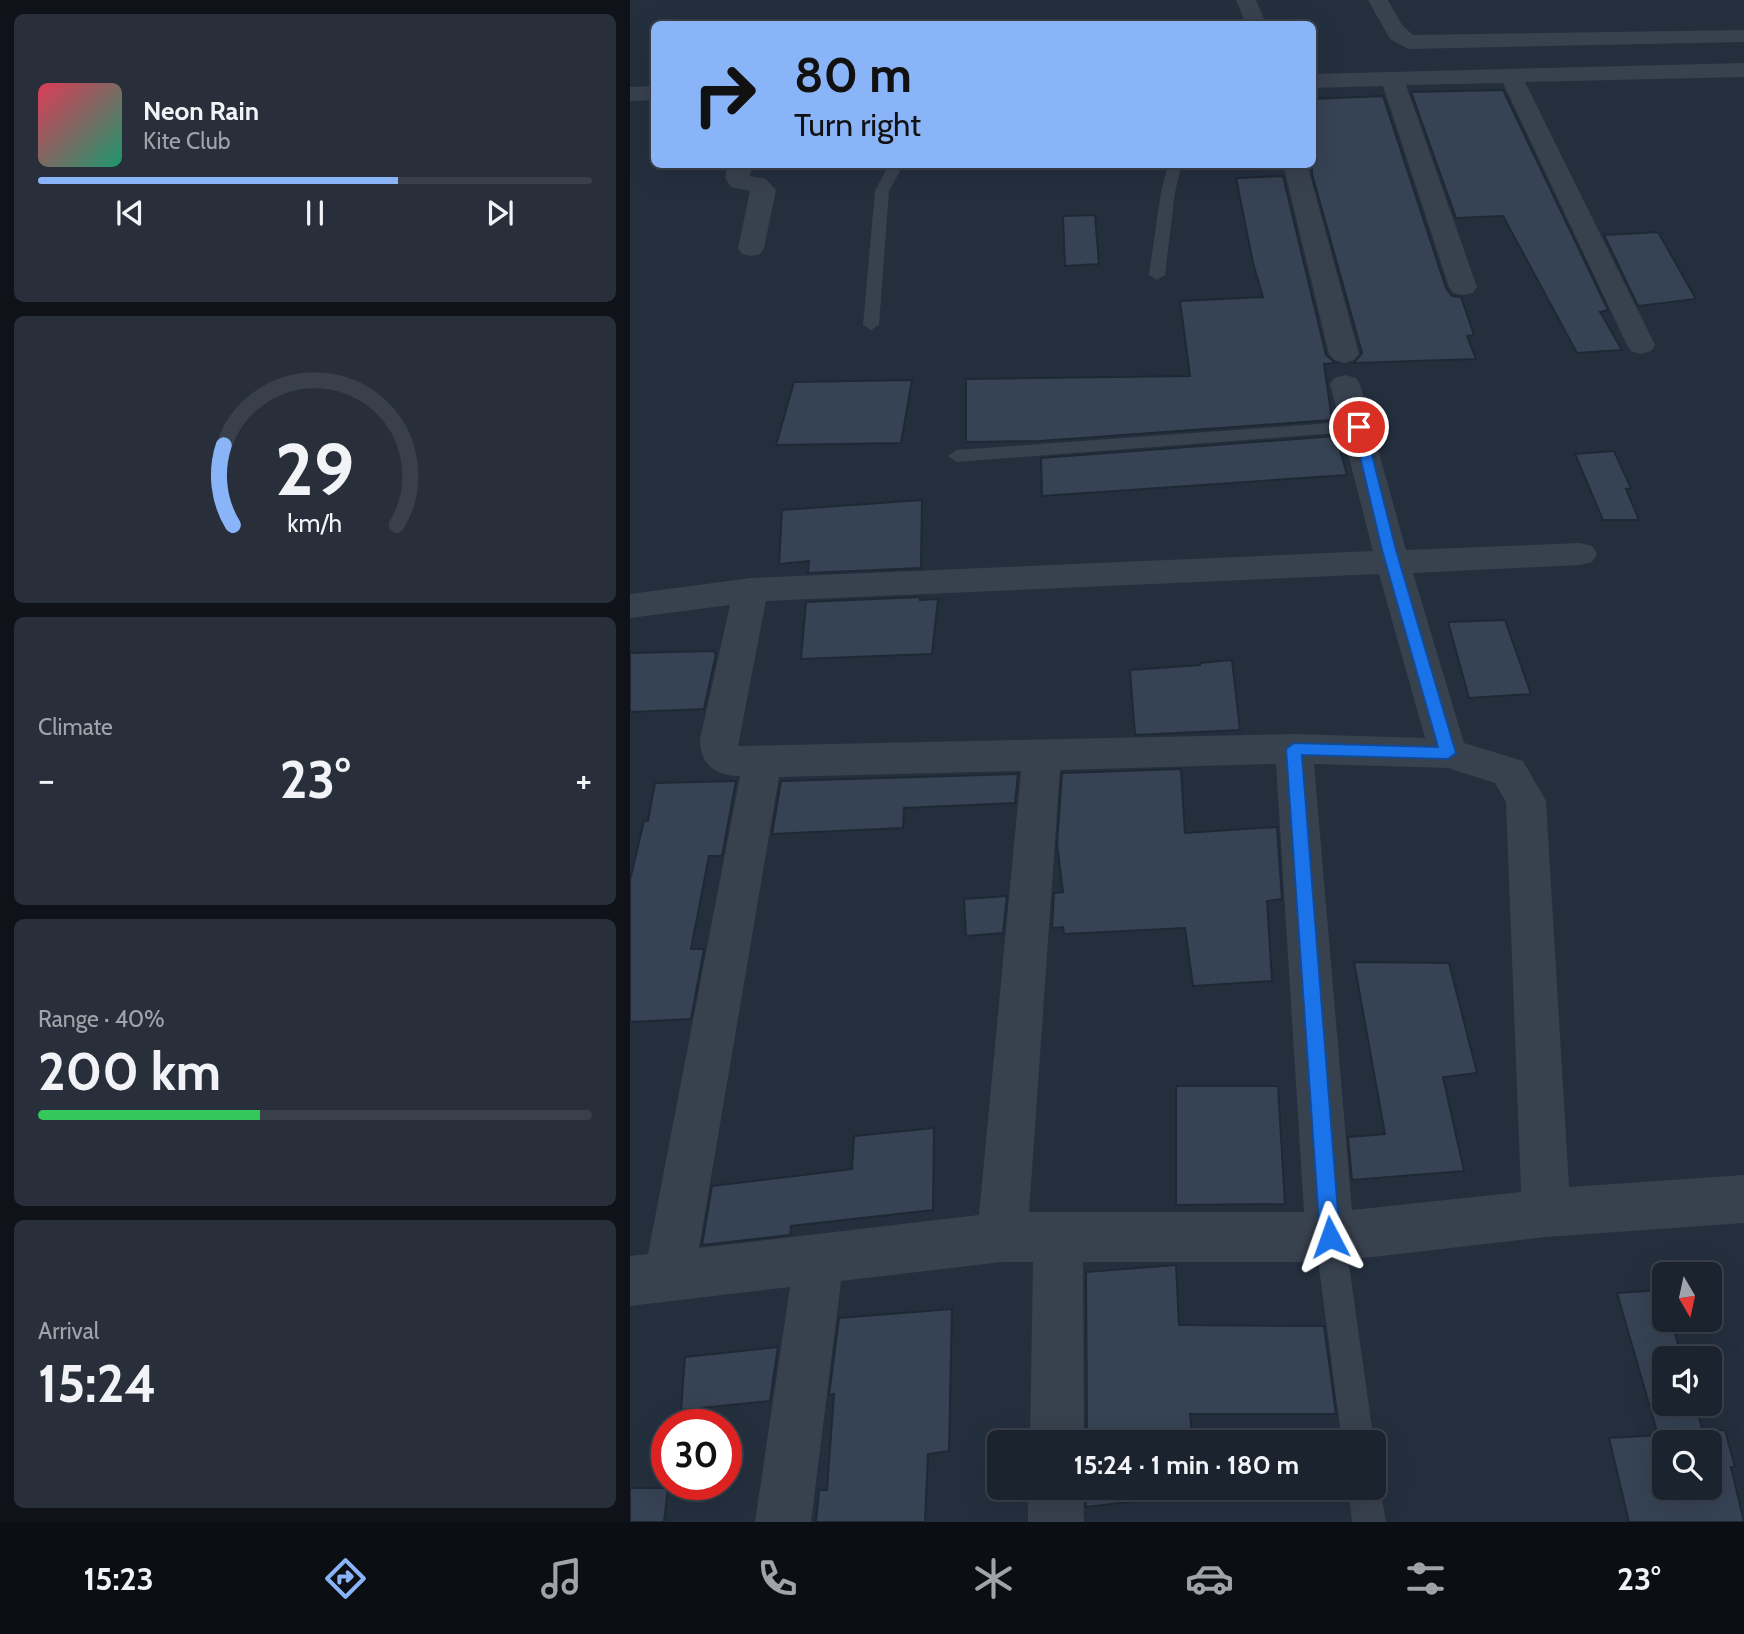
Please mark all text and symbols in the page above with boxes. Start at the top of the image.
text: 80 m [794,45,912,104]
icon: right [679,49,770,140]
text: Neon Rain [143,95,259,127]
text: Turn right [794,105,921,144]
text: Kite Club [143,127,230,155]
icon: previous [111,194,149,232]
icon: pause [296,194,334,232]
icon: next [481,194,519,232]
pin [1329,397,1389,457]
icon: arrive [1340,408,1378,446]
text: 29 [275,426,355,514]
text: km/h [288,508,342,538]
text: Climate [38,713,113,741]
text: 23° [280,748,350,811]
text: − [38,756,55,803]
text: + [575,756,592,803]
text: Range · 40% [38,1005,165,1033]
text: 200 km [38,1040,221,1103]
position arrow [1293,1200,1367,1274]
north arrow [1652,1262,1722,1332]
map controls [1652,1262,1722,1500]
text: Arrival [38,1317,99,1345]
button: sound [1652,1346,1722,1416]
text: 15:24 [38,1352,156,1415]
speed limit sign: 30 [651,1409,742,1500]
button: search [1652,1430,1722,1500]
text: 15:24 · 1 min · 180 m [1074,1449,1299,1481]
icon: directions [321,1554,370,1603]
icon: music [537,1554,586,1603]
icon: phone [753,1554,802,1603]
icon: climate [969,1554,1018,1603]
icon: car [1185,1554,1234,1603]
icon: filters [1401,1554,1450,1603]
text: 15:23 [84,1559,154,1598]
text: 23° [1617,1559,1660,1598]

